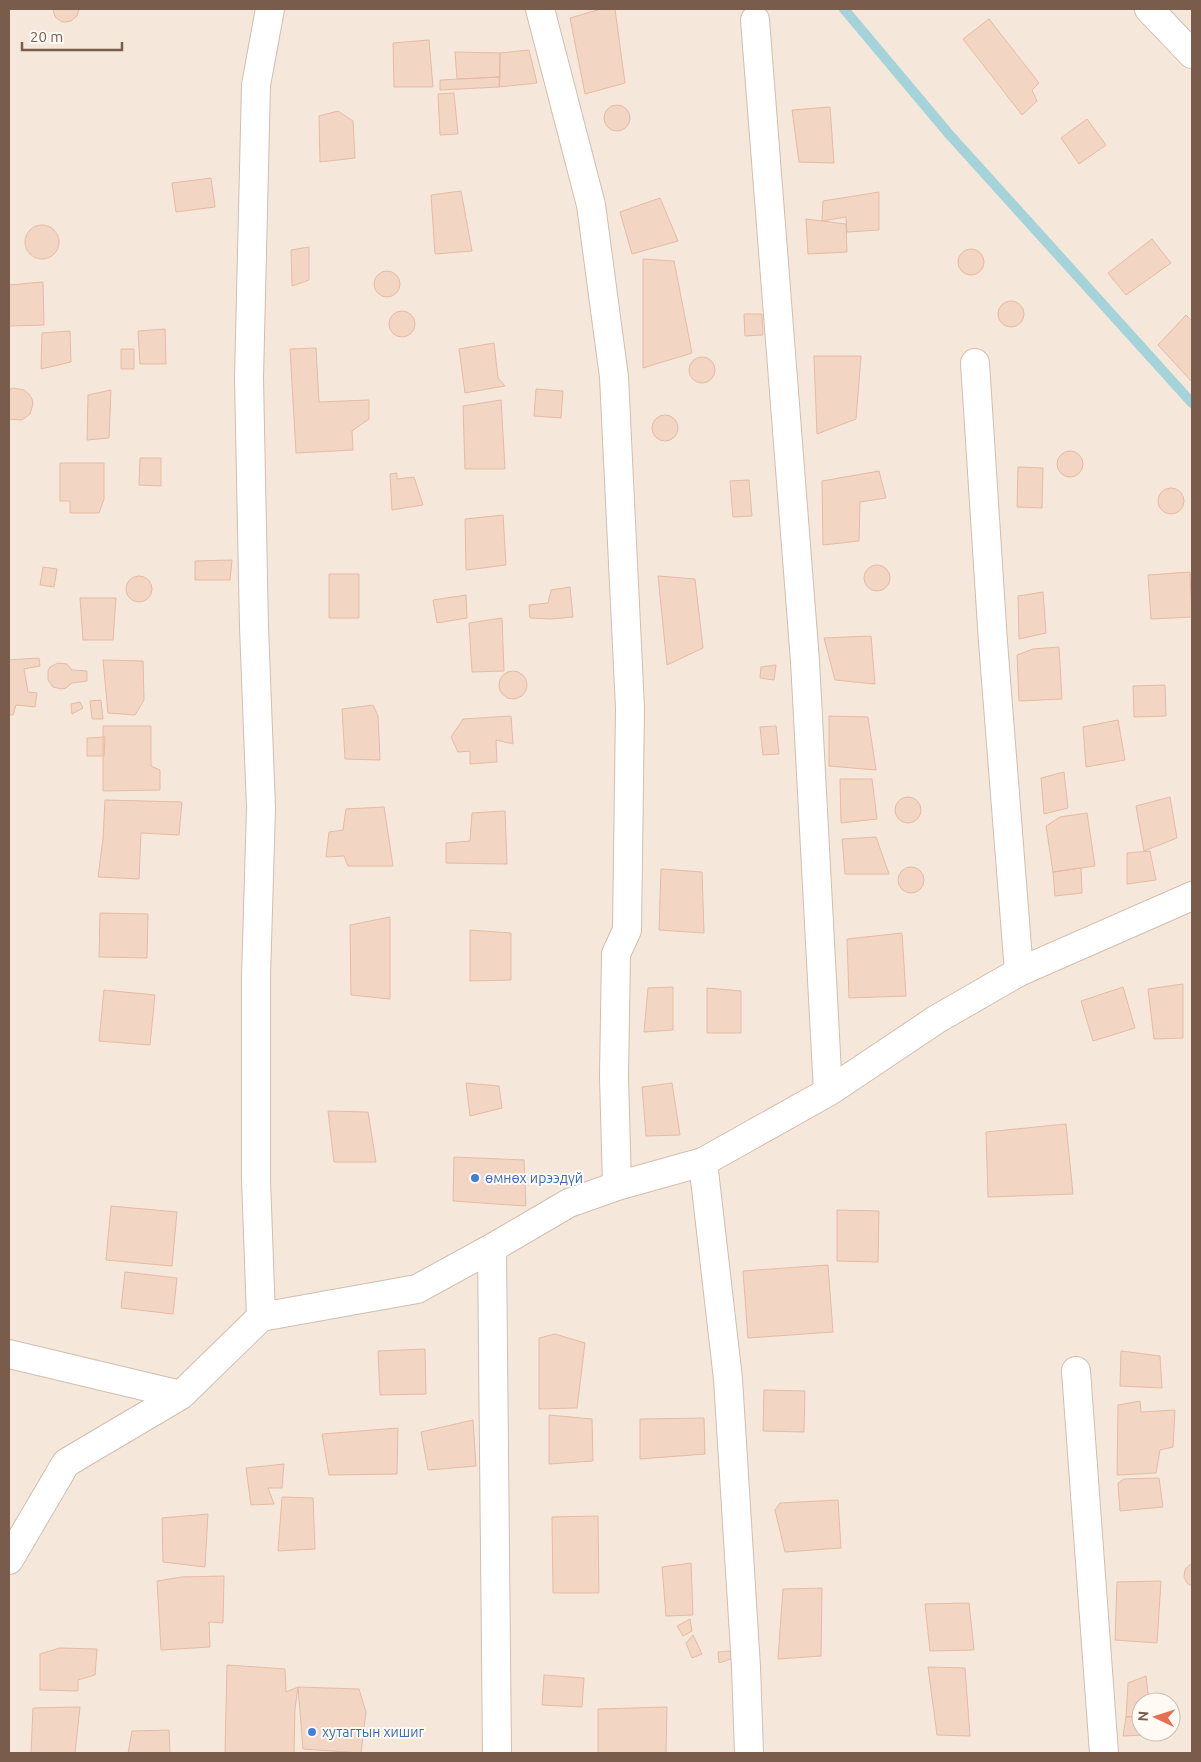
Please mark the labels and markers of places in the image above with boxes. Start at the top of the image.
place label: өмнөх ирээдүй [485,1170,583,1186]
marker: өмнөх ирээдүй [469,1172,481,1184]
place label: хутагтын хишиг [322,1724,425,1740]
marker: хутагтын хишиг [306,1726,318,1738]

